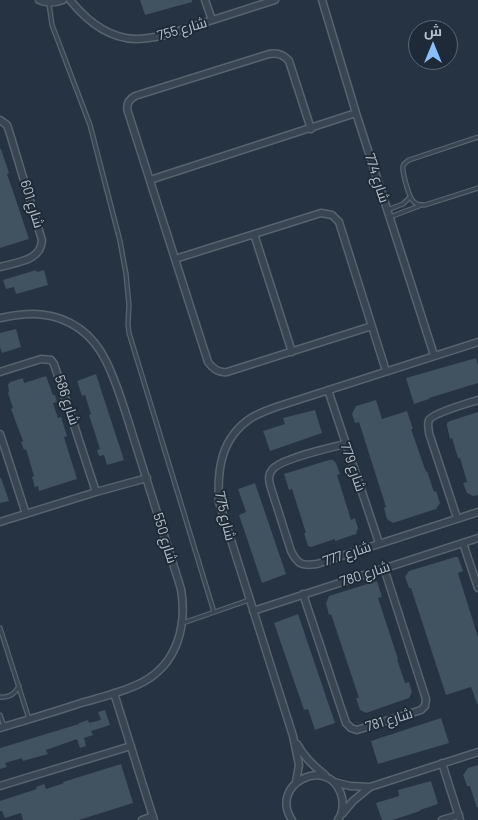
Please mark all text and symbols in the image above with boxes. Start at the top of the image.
street label: شارع 755 [155,14,209,44]
north arrow [408,20,458,70]
text: ش [424,22,442,39]
street label: شارع 774 [361,151,393,205]
street label: شارع 601 [17,178,47,230]
street label: شارع 586 [51,373,83,427]
street label: شارع 779 [337,440,369,494]
street label: شارع 775 [211,490,239,542]
street label: شارع 550 [149,511,181,565]
street label: شارع 777 [321,538,373,570]
street label: شارع 780 [338,558,392,590]
street label: شارع 781 [363,705,415,735]

